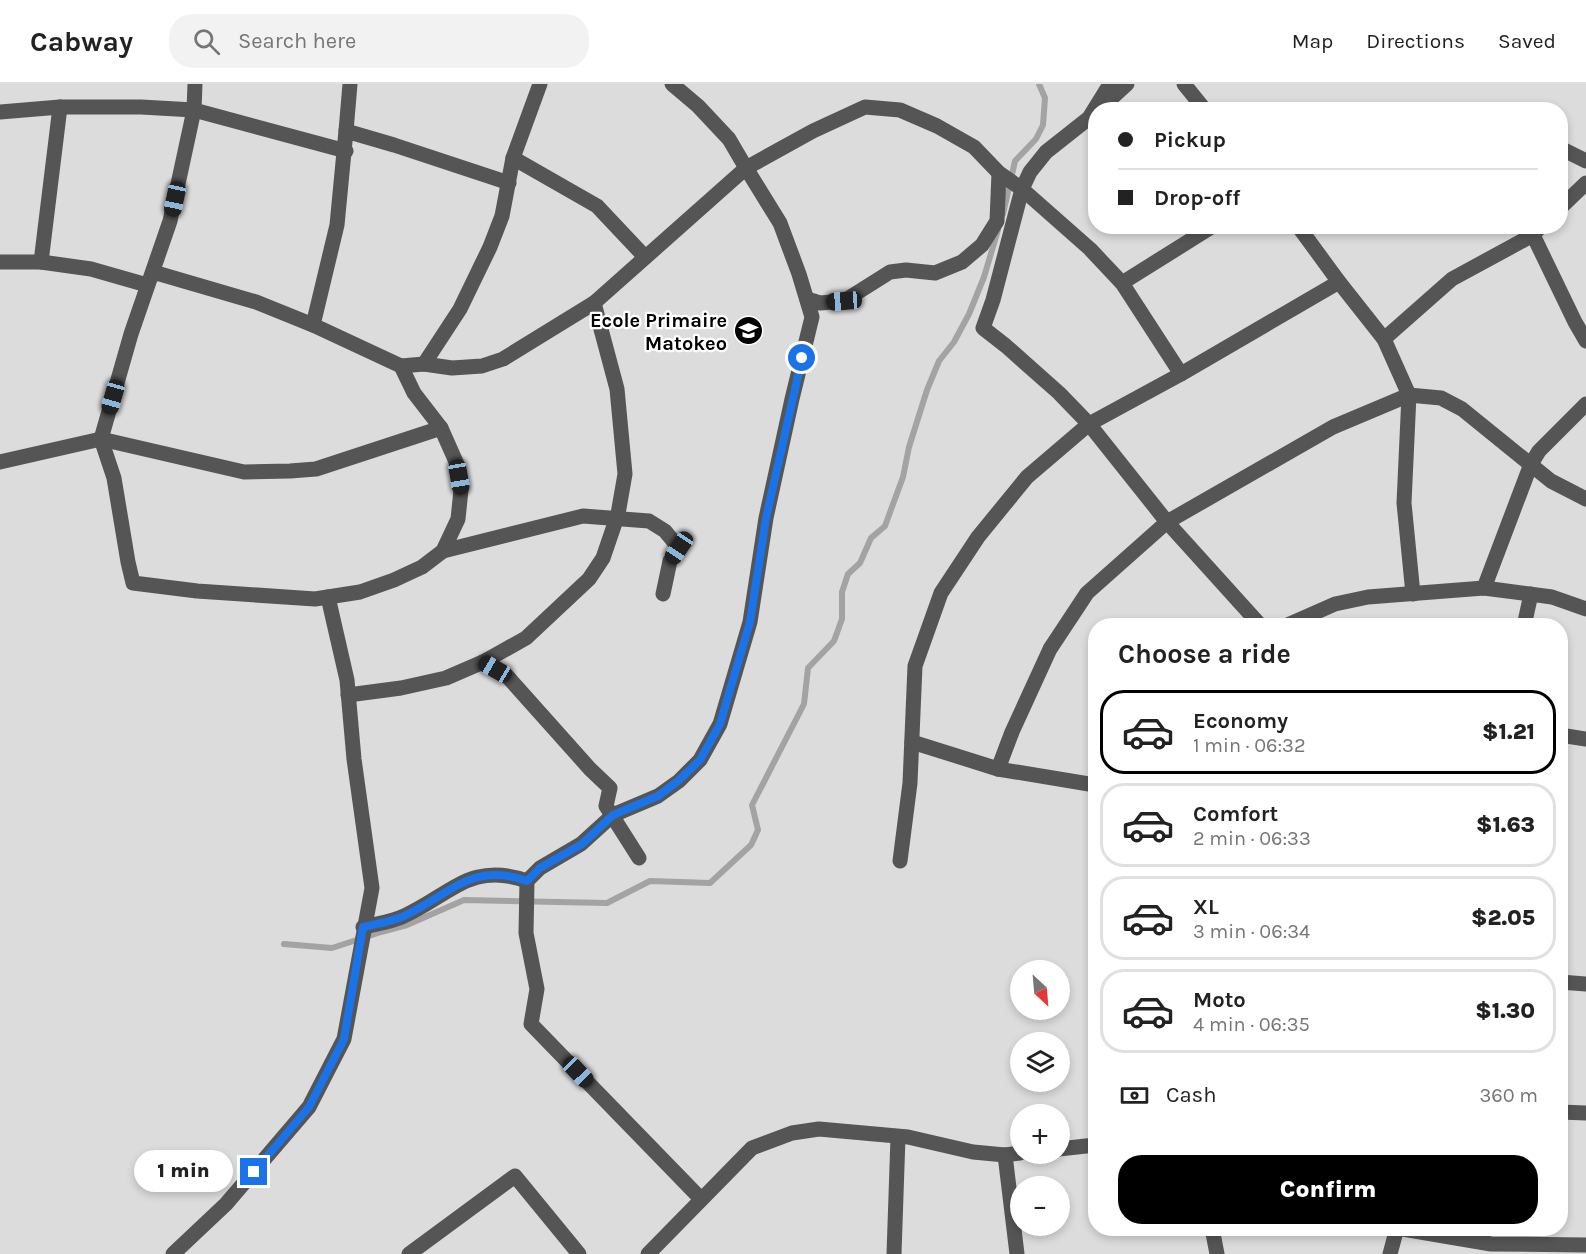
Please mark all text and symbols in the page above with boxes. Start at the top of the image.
search box [169,14,589,68]
text: Cabway [30,25,133,58]
icon: search [190,25,223,58]
text: Search here [238,28,356,54]
text: Map [1292,29,1333,53]
text: Directions [1366,29,1465,53]
text: Saved [1498,29,1556,53]
text: Pickup [1154,127,1226,153]
car [162,180,188,218]
text: Drop-off [1154,185,1240,211]
car [825,291,863,311]
place label: Ecole Primaire Matokeo [590,309,727,355]
school or university icon: Ecole Primaire Matokeo [732,315,764,347]
route start [788,344,815,371]
car [99,377,127,417]
car [447,458,471,496]
car [661,528,697,568]
text: Choose a ride [1118,638,1291,670]
car [475,652,515,686]
icon: car [1121,705,1175,759]
text: Economy [1193,708,1288,734]
text: $1.21 [1482,719,1535,745]
text: 1 min · 06:32 [1193,734,1306,757]
icon: car [1121,798,1175,852]
text: Comfort [1193,801,1278,827]
text: $1.63 [1476,812,1535,838]
text: 2 min · 06:33 [1193,827,1311,850]
icon: car [1121,891,1175,945]
text: XL [1193,894,1219,920]
text: $2.05 [1471,905,1535,931]
text: 3 min · 06:34 [1193,920,1310,943]
north arrow [1010,960,1070,1020]
map controls [1010,960,1070,1236]
icon: car [1121,984,1175,1038]
text: Moto [1193,987,1246,1013]
text: $1.30 [1475,998,1535,1024]
text: 4 min · 06:35 [1193,1013,1310,1036]
button: layers [1010,1032,1070,1092]
car [559,1053,597,1091]
icon: cash [1118,1079,1151,1112]
text: Cash [1166,1082,1216,1108]
text: 360 m [1479,1084,1538,1107]
button: + [1010,1104,1070,1164]
callout: 1 min [134,1151,233,1193]
button: Confirm [1118,1155,1538,1224]
route end [240,1158,267,1185]
text: 1 min [157,1159,210,1182]
button: − [1010,1176,1070,1236]

